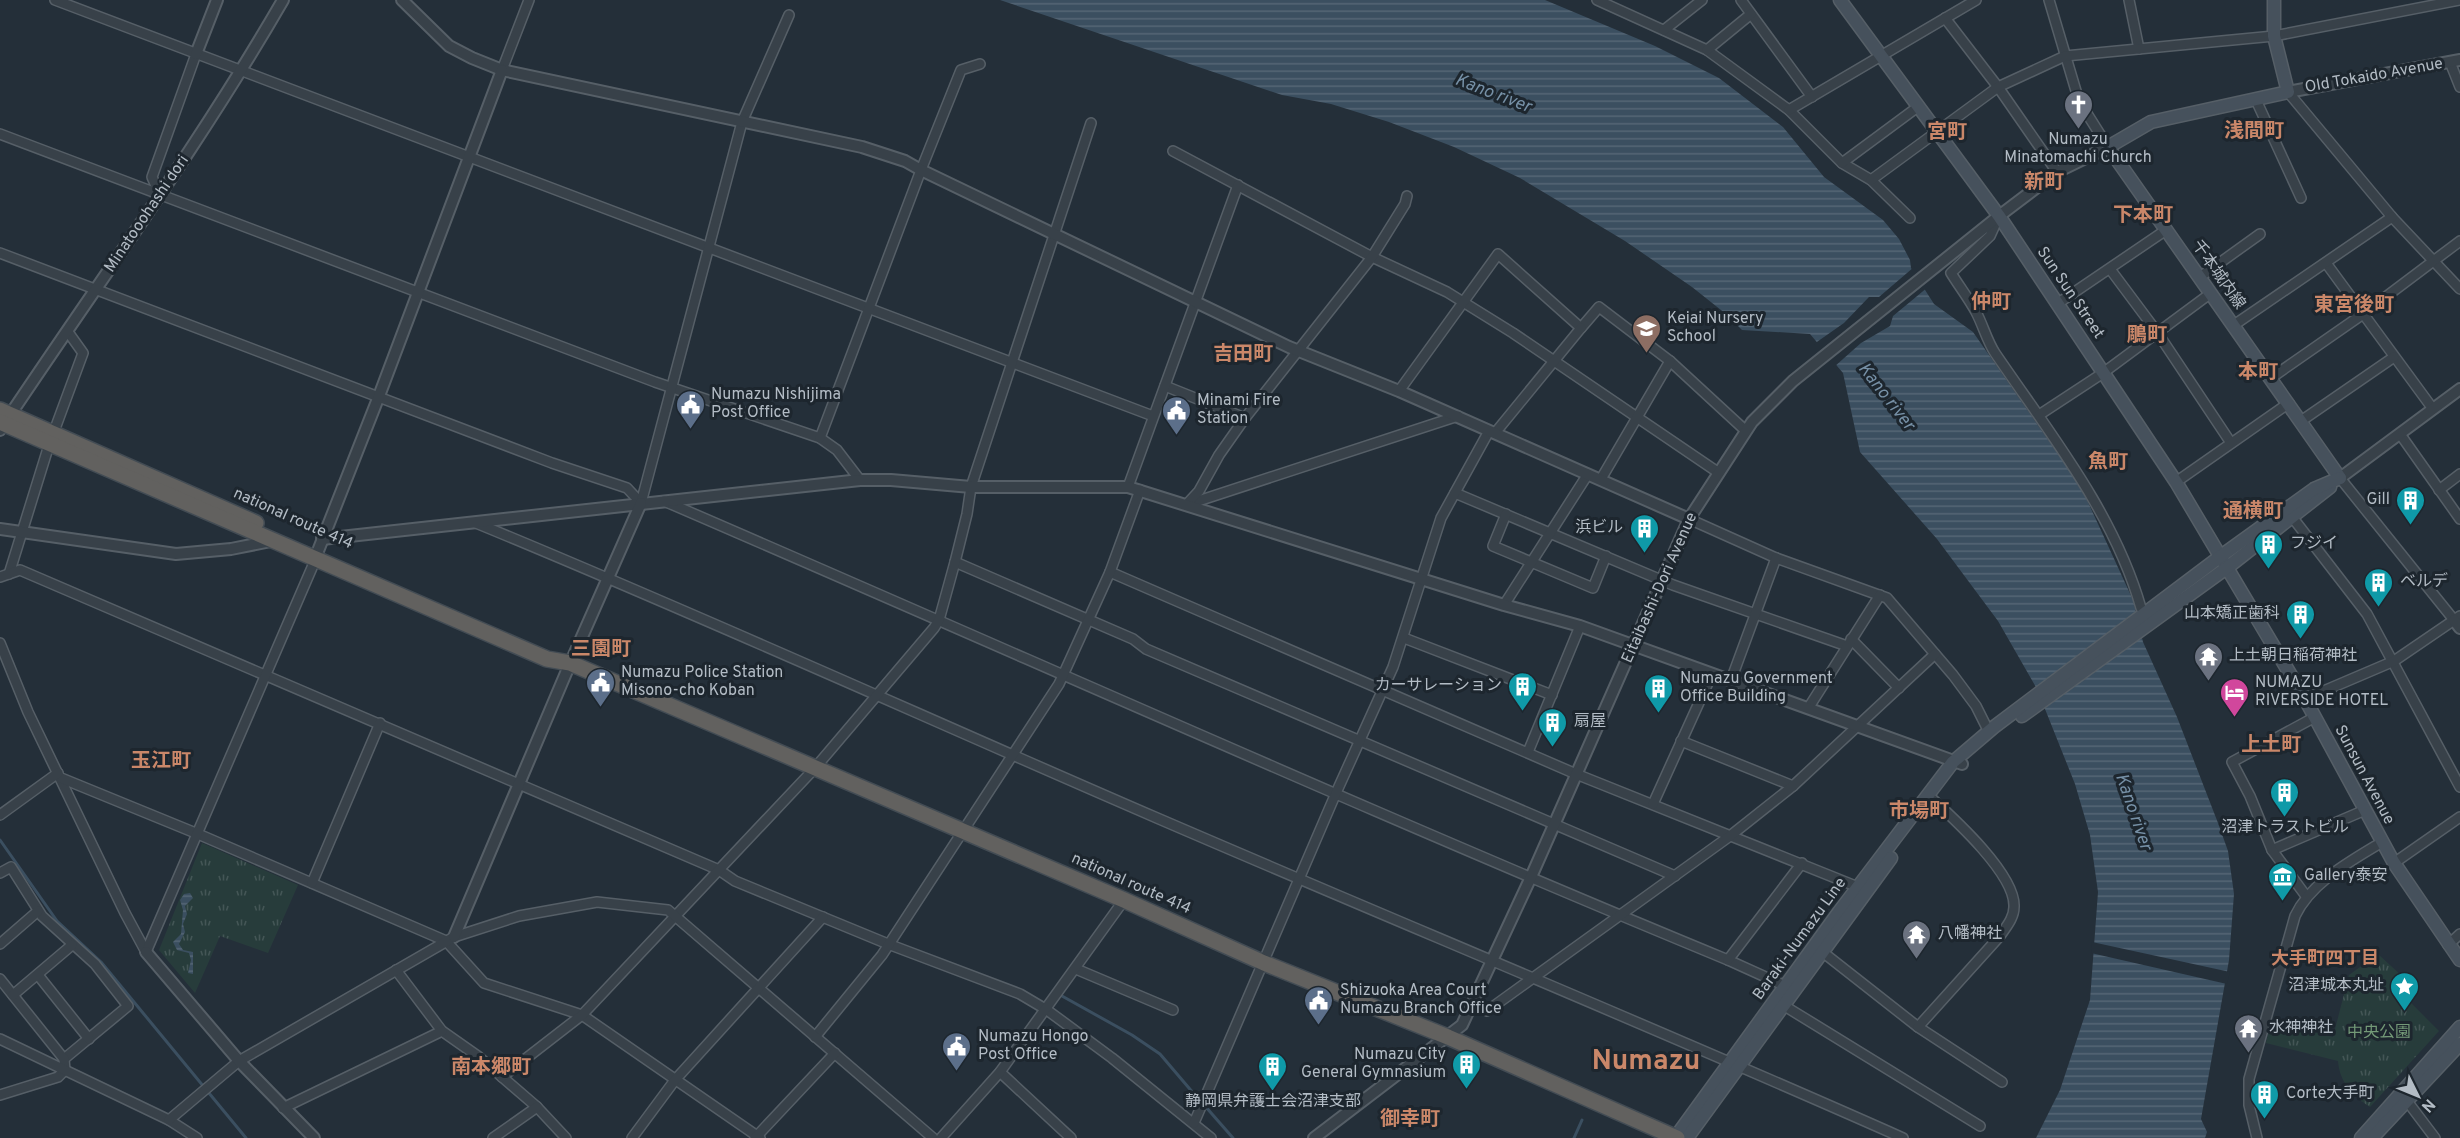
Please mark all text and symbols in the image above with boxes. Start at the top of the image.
street label: Old Tokaido Avenue [2303,54,2445,98]
water label: Kano river [1452,69,1536,120]
church icon: Numazu Minatomachi Church [2062,88,2094,130]
district label: 浅間町 [2224,119,2284,145]
district label: 宮町 [1927,120,1967,146]
place label: Numazu Minatomachi Church [2004,130,2152,168]
street label: Minatooohashi dori [100,152,194,276]
district label: 新町 [2024,170,2064,196]
district label: 下本町 [2113,203,2173,229]
street label: 千本城内線 [2187,236,2249,314]
street label: Sun Sun Street [2032,243,2108,343]
district label: 仲町 [1971,290,2011,316]
district label: 東宮後町 [2314,293,2394,319]
place label: Keiai Nursery School [1667,309,1764,347]
school or university icon: Keiai Nursery School [1630,312,1662,354]
district label: 鵰町 [2127,323,2167,349]
district label: 吉田町 [1213,342,1273,368]
water label: Kano river [1852,358,1921,437]
district label: 本町 [2238,360,2278,386]
place label: Numazu Nishijima Post Office [711,385,841,423]
public building icon: Numazu Nishijima Post Office [674,388,706,430]
place label: Minami Fire Station [1197,391,1281,429]
public building icon: Minami Fire Station [1160,394,1192,436]
district label: 魚町 [2088,450,2128,476]
street label: national route 414 [230,484,356,554]
building icon: Gill [2395,484,2427,526]
place label: Gill [2367,490,2390,510]
district label: 通横町 [2223,499,2283,525]
street label: Eitaibashi-Dori Avenue [1618,510,1702,666]
building icon: 浜ビル [1628,512,1660,554]
place label: 浜ビル [1575,518,1623,538]
building icon: フジイ [2253,528,2285,570]
place label: フジイ [2290,534,2338,554]
building icon: ベルデ [2363,566,2395,608]
place label: ベルデ [2400,572,2448,592]
building icon: 山本矯正歯科 [2285,598,2317,640]
place label: 山本矯正歯科 [2184,604,2280,624]
district label: 三園町 [571,637,631,663]
temple icon: 上土朝日稲荷神社 [2192,640,2224,682]
place label: 上土朝日稲荷神社 [2229,646,2357,666]
place label: Numazu Police Station Misono-cho Koban [621,663,783,701]
public building icon: Numazu Police Station Misono-cho Koban [584,666,616,708]
place label: Numazu Government Office Building [1680,669,1833,707]
building icon: カーサレーション [1507,670,1539,712]
building icon: Numazu Government Office Building [1643,672,1675,714]
place label: NUMAZU RIVERSIDE HOTEL [2255,673,2388,711]
place label: カーサレーション [1375,676,1502,696]
hotel icon: NUMAZU RIVERSIDE HOTEL [2218,676,2250,718]
building icon: 扇屋 [1537,706,1569,748]
place label: 扇屋 [1574,712,1606,732]
street label: Sunsun Avenue [2329,722,2399,828]
district label: 上土町 [2241,733,2301,759]
district label: 玉江町 [131,749,191,775]
water label: Kano river [2109,770,2158,856]
building icon: 沼津トラストビル [2269,776,2301,818]
district label: 市場町 [1889,799,1949,825]
place label: 沼津トラストビル [2221,818,2349,838]
street label: national route 414 [1068,849,1194,919]
museum icon: Gallery泰安 [2267,860,2299,902]
place label: Gallery泰安 [2304,866,2387,886]
street label: Baraki-Numazu Line [1749,874,1851,1004]
temple icon: 八幡神社 [1901,918,1933,960]
place label: 八幡神社 [1938,924,2002,944]
district label: 大手町四丁目 [2271,948,2379,971]
place icon: 沼津城本丸址 [2389,970,2421,1012]
place label: 沼津城本丸址 [2288,976,2384,996]
place label: Shizuoka Area Court Numazu Branch Office [1340,981,1502,1019]
public building icon: Shizuoka Area Court Numazu Branch Office [1303,984,1335,1026]
temple icon: 水神神社 [2232,1012,2264,1054]
place label: 水神神社 [2269,1018,2333,1038]
park label: 中央公園 [2347,1023,2411,1043]
place label: Numazu Hongo Post Office [978,1027,1089,1065]
public building icon: Numazu Hongo Post Office [941,1030,973,1072]
district label: Numazu [1592,1044,1700,1080]
place label: Numazu City General Gymnasium [1301,1045,1446,1083]
building icon: Numazu City General Gymnasium [1451,1048,1483,1090]
building icon: 静岡県弁護士会沼津支部 [1257,1050,1289,1092]
district label: 南本郷町 [451,1055,531,1081]
north arrow [2388,1066,2448,1126]
building icon: Corte大手町 [2249,1078,2281,1120]
place label: Corte大手町 [2286,1084,2374,1104]
place label: 静岡県弁護士会沼津支部 [1185,1092,1361,1112]
text: N [2416,1094,2439,1116]
district label: 御幸町 [1380,1107,1440,1133]

